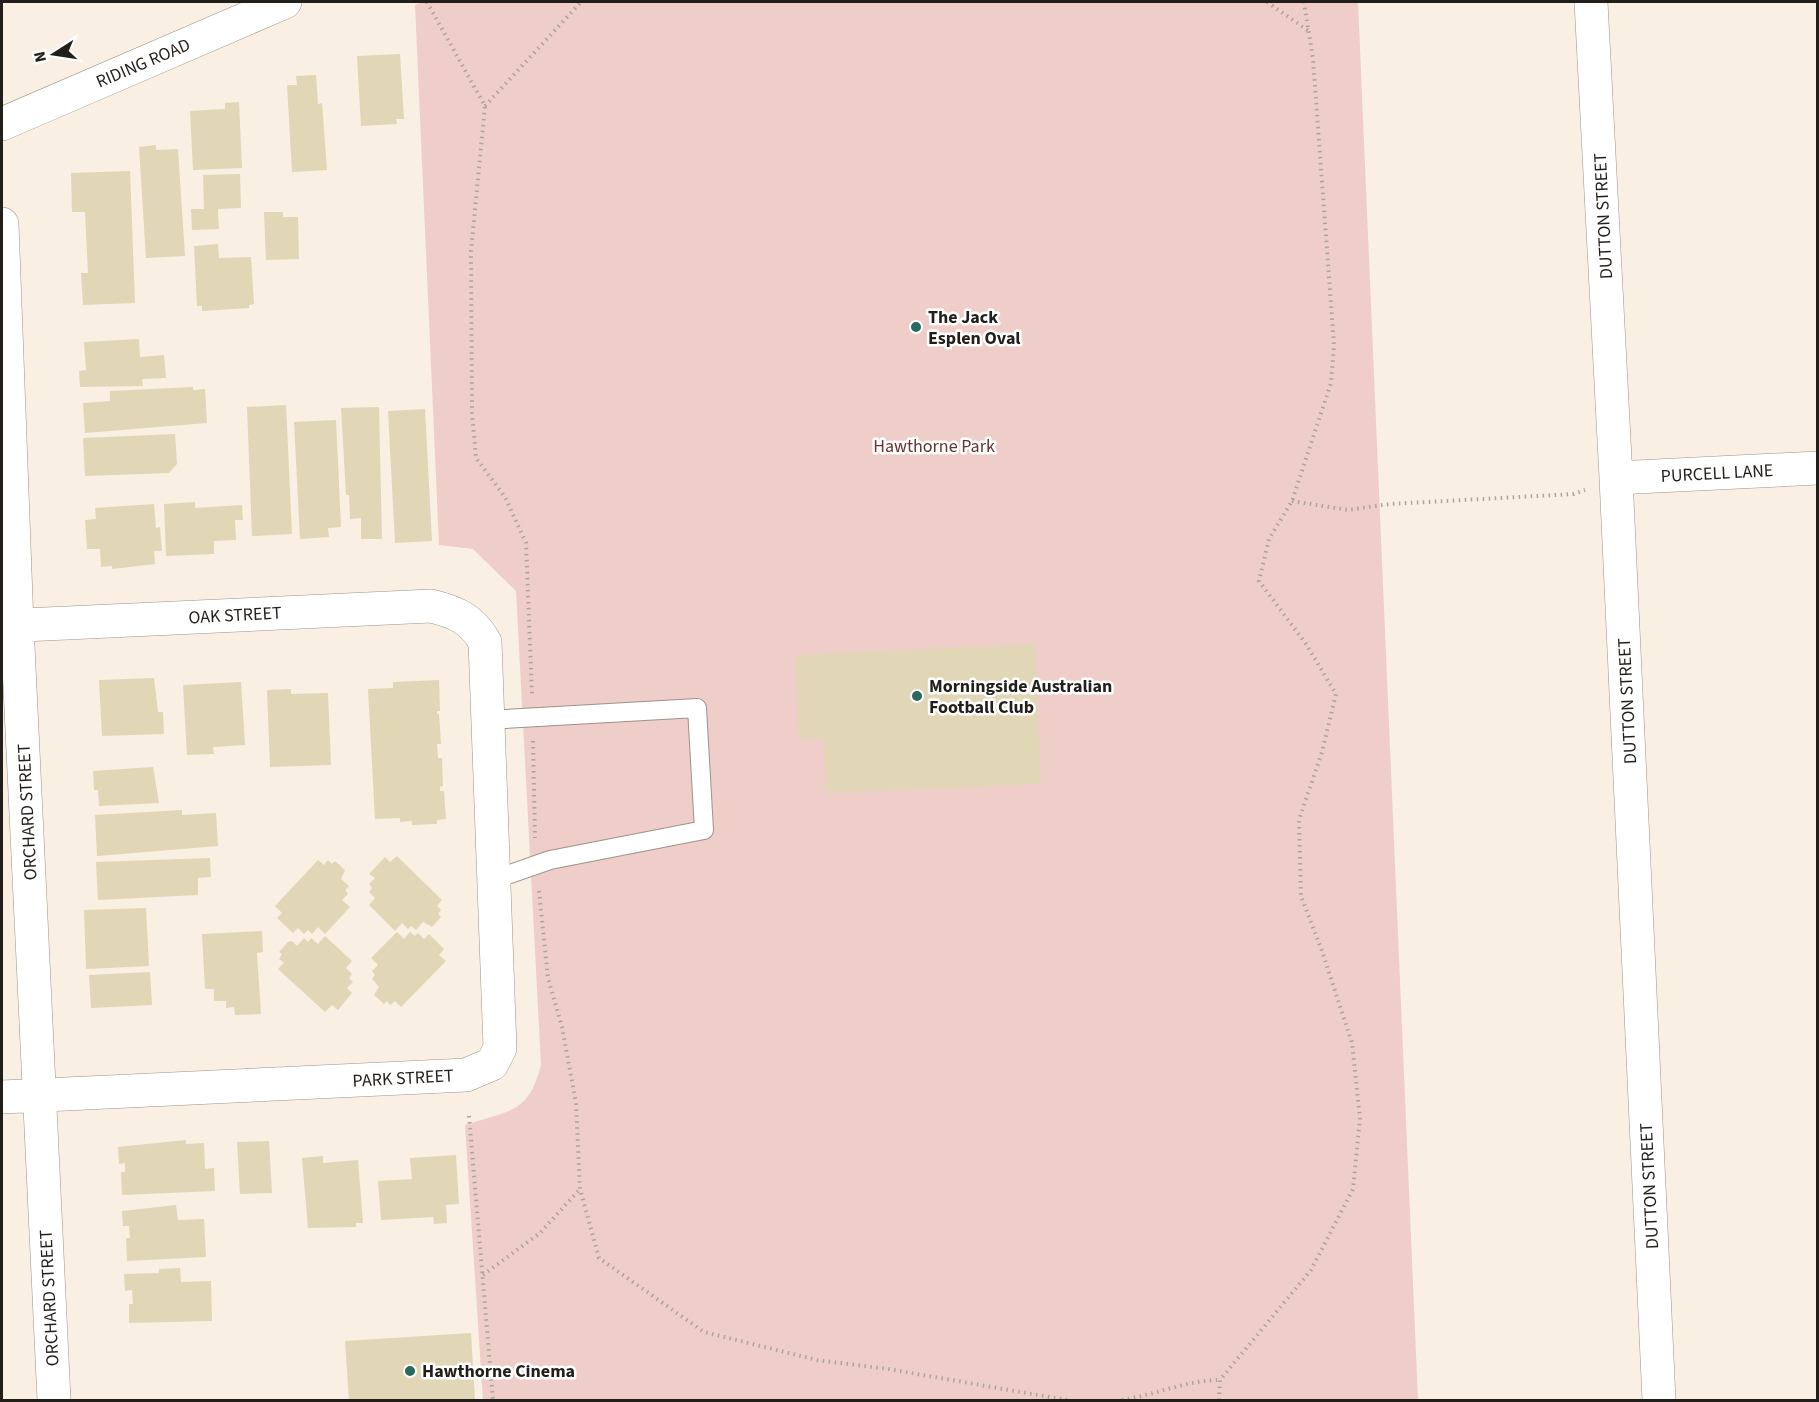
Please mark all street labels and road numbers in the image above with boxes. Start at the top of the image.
street label: RIDING ROAD [92,32,194,95]
street label: DUTTON STREET [1588,152,1619,280]
street label: PURCELL LANE [1660,458,1774,489]
street label: OAK STREET [188,601,283,630]
street label: DUTTON STREET [1612,637,1643,765]
street label: ORCHARD STREET [11,743,44,881]
street label: PARK STREET [352,1063,455,1094]
street label: DUTTON STREET [1634,1122,1665,1250]
street label: ORCHARD STREET [33,1229,66,1367]

